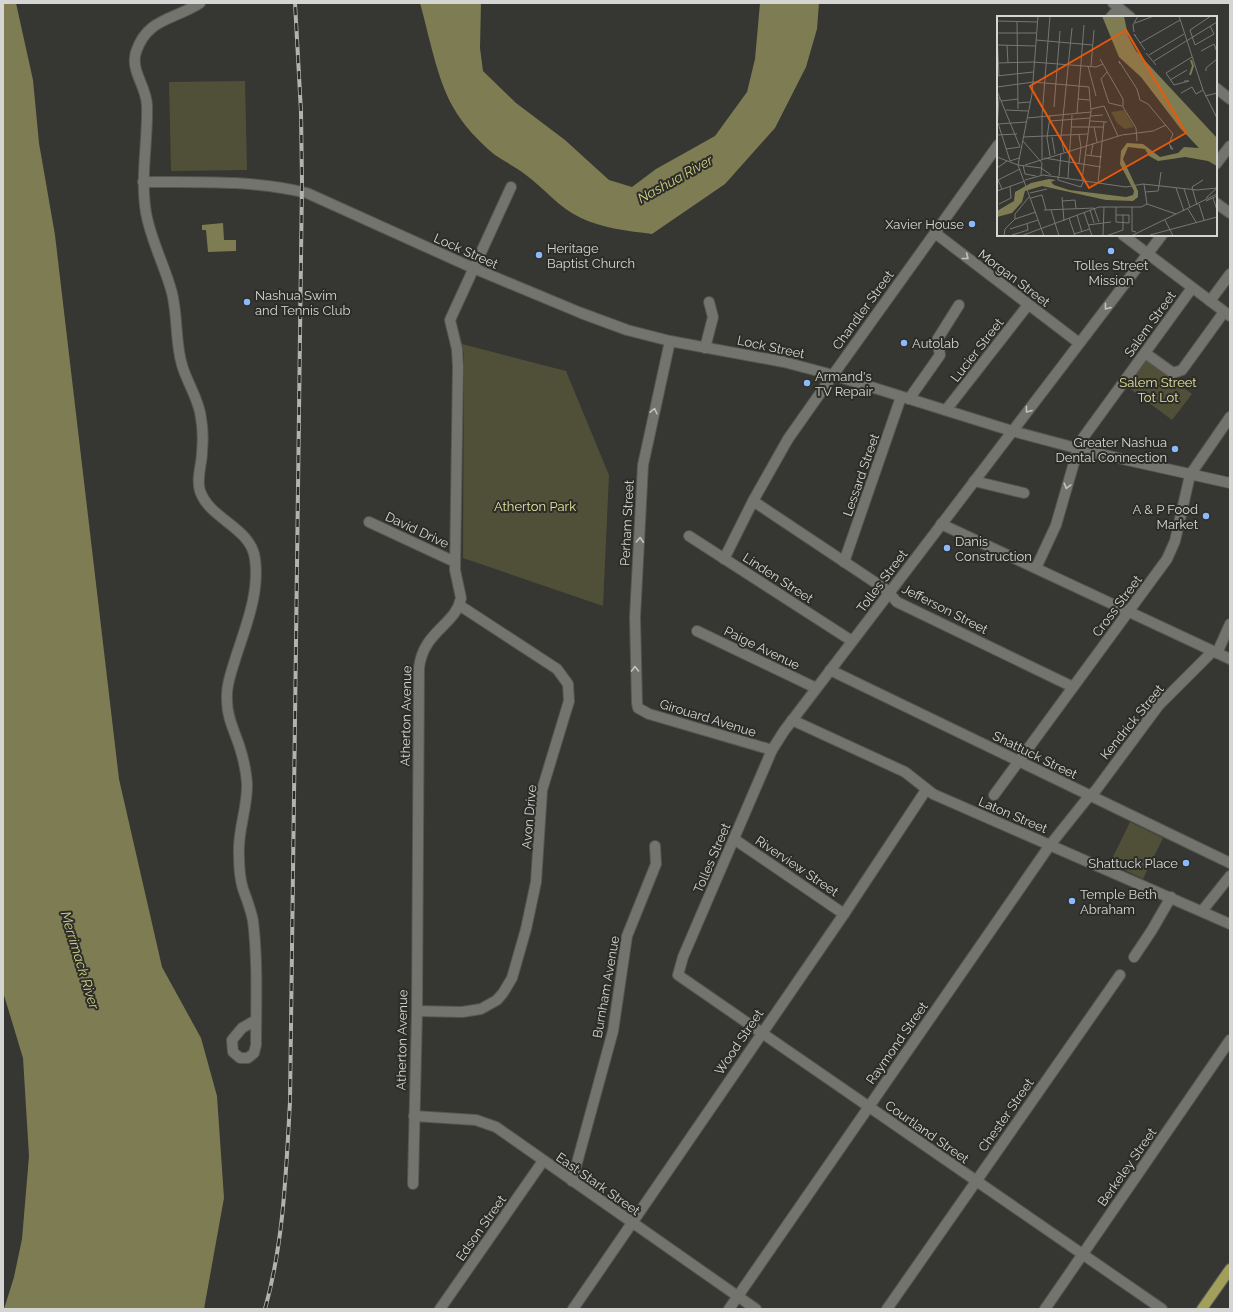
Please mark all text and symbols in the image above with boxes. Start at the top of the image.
inset map [997,16,1217,236]
water label: Nashua River [635,151,716,206]
place label: Xavier House [885,217,964,232]
marker: Xavier House [967,219,977,229]
street label: Lock Street [432,230,501,272]
place label: Heritage Baptist Church [547,241,635,271]
street label: Morgan Street [975,246,1053,310]
marker: Tolles Street Mission [1106,246,1116,256]
marker: Heritage Baptist Church [534,250,544,260]
one-way arrow [961,252,968,259]
place label: Tolles Street Mission [1074,258,1149,288]
street label: Chandler Street [829,267,897,352]
place label: Nashua Swim and Tennis Club [255,288,351,318]
street label: Salem Street [1121,288,1179,360]
marker: Nashua Swim and Tennis Club [242,297,252,307]
one-way arrow [1104,302,1111,309]
street label: Lucier Street [948,315,1007,385]
street label: Lock Street [736,333,807,362]
place label: Autolab [912,336,959,351]
marker: Autolab [899,338,909,348]
place label: Armand's TV Repair [815,369,873,399]
park label: Salem Street Tot Lot [1119,375,1197,405]
marker: Armand's TV Repair [802,378,812,388]
one-way arrow [1026,406,1033,413]
one-way arrow [649,408,658,415]
street label: Lessard Street [840,431,882,518]
place label: Greater Nashua Dental Connection [1056,435,1167,465]
marker: Greater Nashua Dental Connection [1170,444,1180,454]
street label: Perham Street [617,479,637,566]
one-way arrow [1063,482,1072,489]
park label: Atherton Park [494,499,576,514]
place label: A & P Food Market [1132,502,1199,532]
street label: David Drive [383,509,451,551]
marker: A & P Food Market [1201,511,1211,521]
place label: Danis Construction [955,534,1032,564]
one-way arrow [635,537,644,543]
marker: Danis Construction [942,543,952,553]
street label: Tolles Street [854,546,911,615]
street label: Linden Street [740,550,816,607]
street label: Cross Street [1089,572,1145,640]
street label: Jefferson Street [900,581,991,637]
street label: Paige Avenue [722,623,803,673]
street label: Atherton Avenue [398,665,414,766]
one-way arrow [631,666,639,672]
street label: Kendrick Street [1097,681,1167,762]
street label: Girouard Avenue [658,696,758,740]
street label: Shattuck Street [990,728,1080,782]
street label: Avon Drive [519,784,539,850]
street label: Laton Street [976,794,1050,837]
street label: Tolles Street [691,820,734,895]
street label: Riverview Street [753,833,842,900]
place label: Shattuck Place [1088,856,1178,871]
marker: Shattuck Place [1181,858,1191,868]
place label: Temple Beth Abraham [1080,887,1157,917]
marker: Temple Beth Abraham [1067,896,1077,906]
water label: Merrimack River [58,909,103,1012]
street label: Burnham Avenue [590,934,622,1039]
street label: Atherton Avenue [394,989,410,1090]
street label: Raymond Street [863,998,931,1087]
street label: Wood Street [712,1006,767,1078]
street label: Chester Street [975,1075,1037,1154]
street label: Courtland Street [882,1097,972,1167]
street label: Berkeley Street [1094,1124,1160,1209]
street label: East Stark Street [553,1149,643,1219]
street label: Edson Street [453,1192,510,1264]

